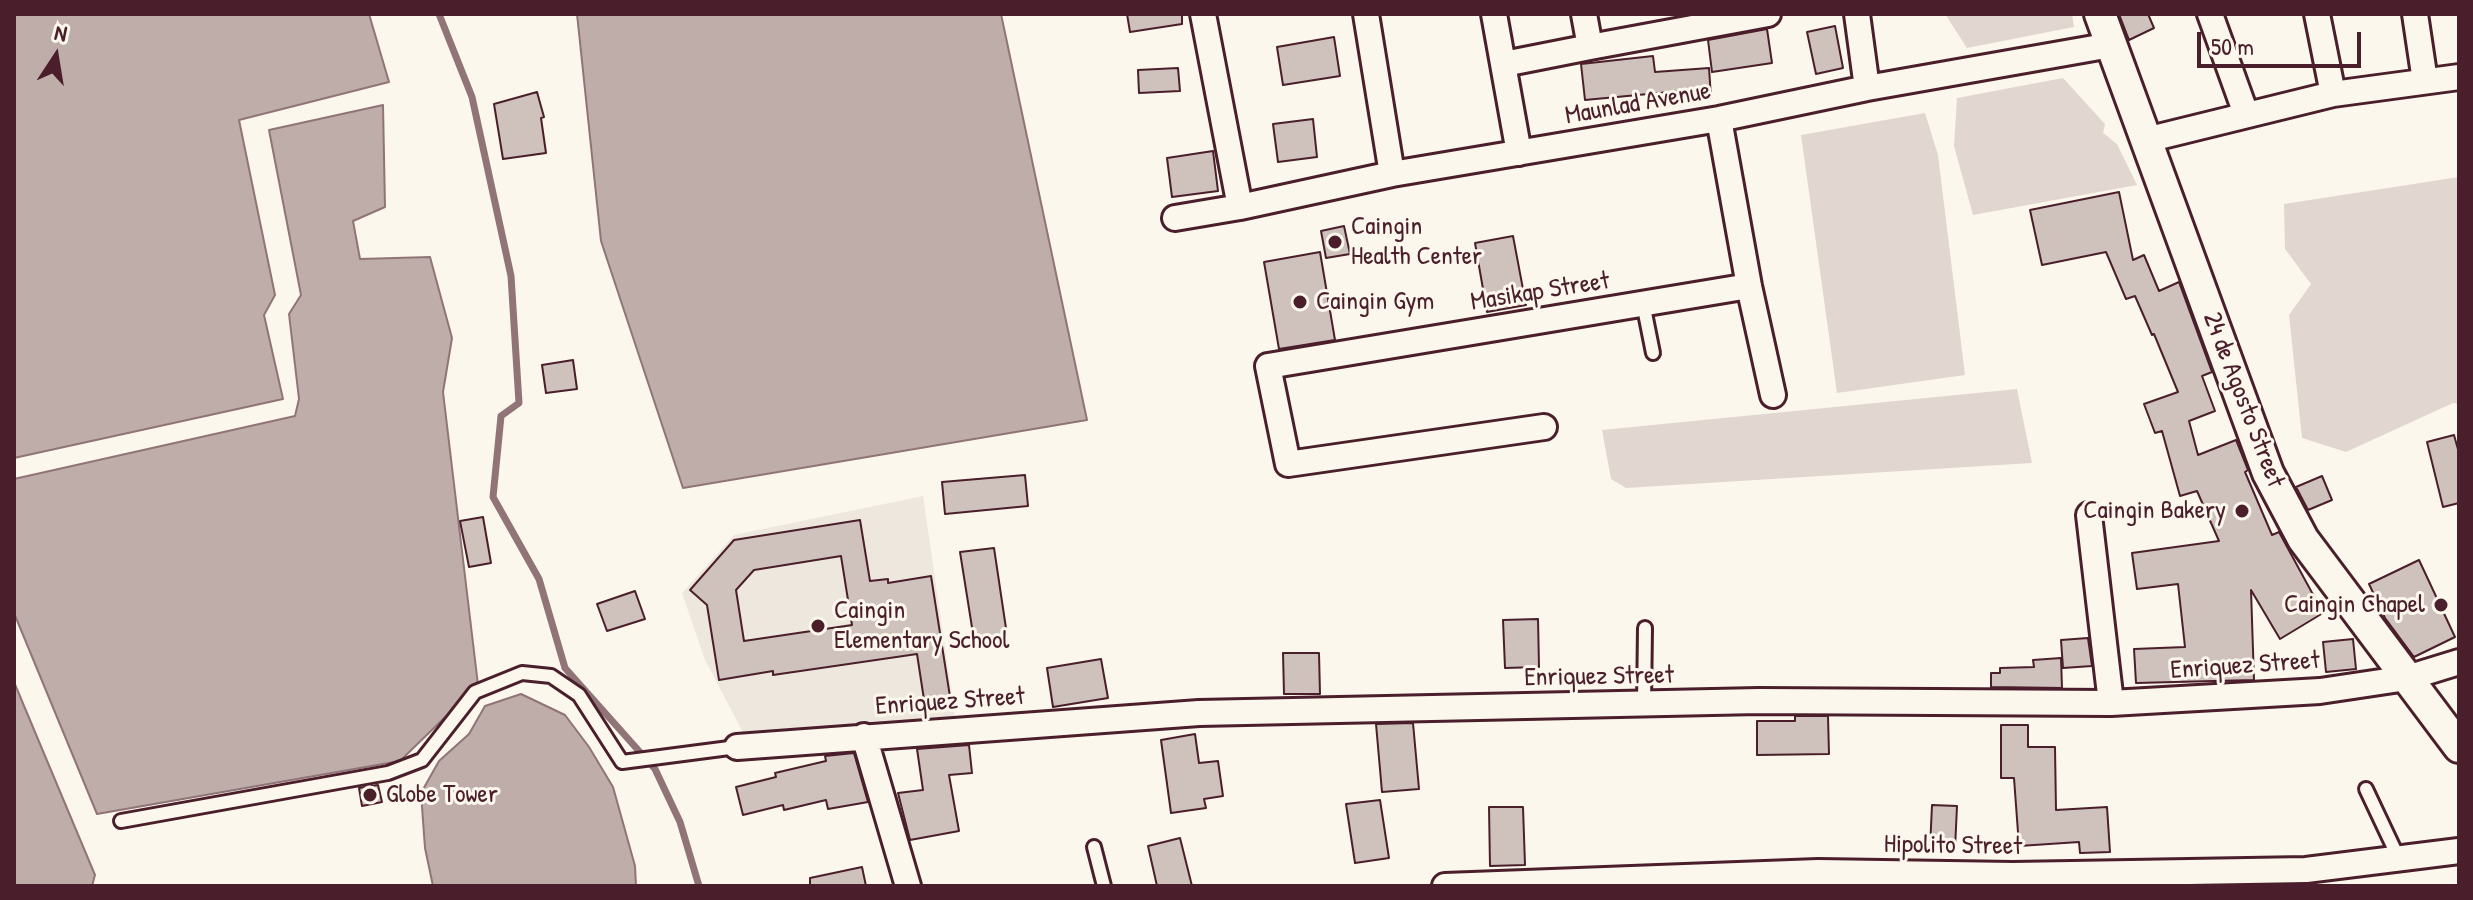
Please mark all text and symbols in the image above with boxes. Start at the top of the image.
north arrow [16,16,96,96]
scale bar [2201,16,2365,66]
text: N [52,17,70,48]
text: 50 m [2211,30,2254,62]
street label: Maunlad Avenue [1563,76,1713,132]
place label: Caingin Health Center [1351,211,1482,272]
marker: Caingin Health Center [1326,233,1344,251]
street label: Masikap Street [1468,266,1612,318]
place label: Caingin Gym [1316,286,1434,318]
marker: Caingin Gym [1291,293,1309,311]
street label: 24 de Agosto Street [2195,308,2291,492]
place label: Caingin Bakery [2083,495,2226,527]
marker: Caingin Bakery [2233,502,2251,520]
place label: Caingin Chapel [2284,589,2425,621]
place label: Caingin Elementary School [834,595,1009,656]
marker: Caingin Chapel [2432,596,2450,614]
marker: Caingin Elementary School [809,617,827,635]
street label: Enriquez Street [2169,645,2321,687]
street label: Enriquez Street [1524,660,1674,694]
street label: Enriquez Street [874,681,1026,723]
place label: Globe Tower [386,779,498,811]
marker: Globe Tower [361,786,379,804]
street label: Hipolito Street [1884,829,2022,863]

